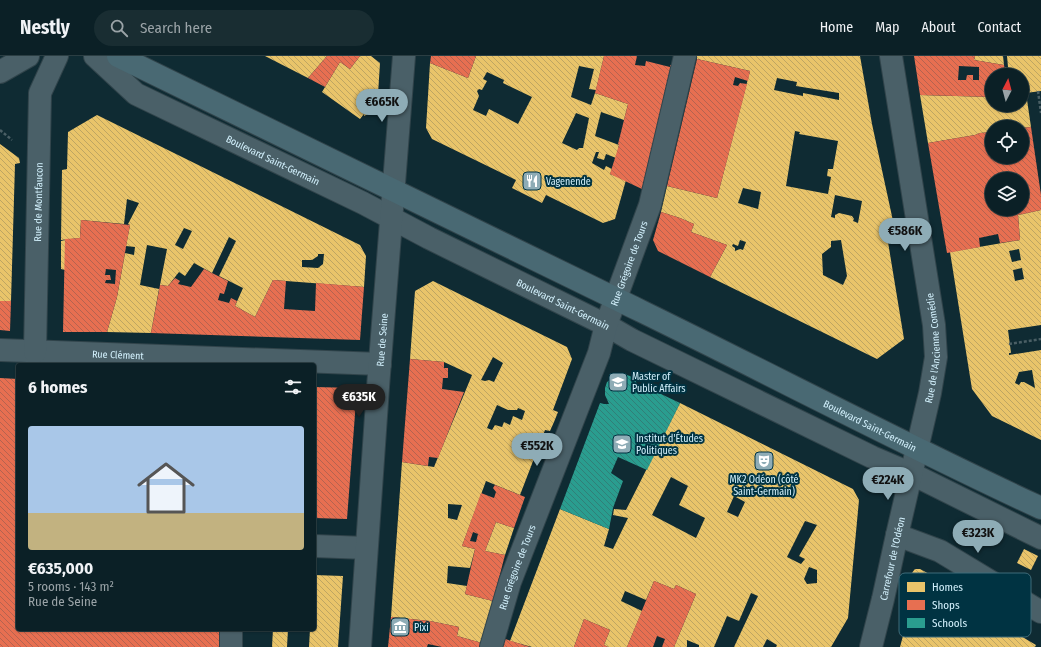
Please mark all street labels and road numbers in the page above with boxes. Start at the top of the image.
street label: Boulevard Saint-Germain [224,133,321,188]
street label: Rue de Montfaucon [32,162,46,242]
street label: Rue Grégoire de Tours [608,219,651,308]
street label: Boulevard Saint-Germain [514,277,612,333]
street label: Rue de l'Ancienne Comédie [923,292,943,404]
street label: Rue de Seine [375,313,391,367]
street label: Rue Clément [92,348,145,362]
street label: Boulevard Saint-Germain [821,398,918,454]
street label: Carrefour de l'Odéon [878,516,908,602]
street label: Rue Grégoire de Tours [497,523,539,611]

